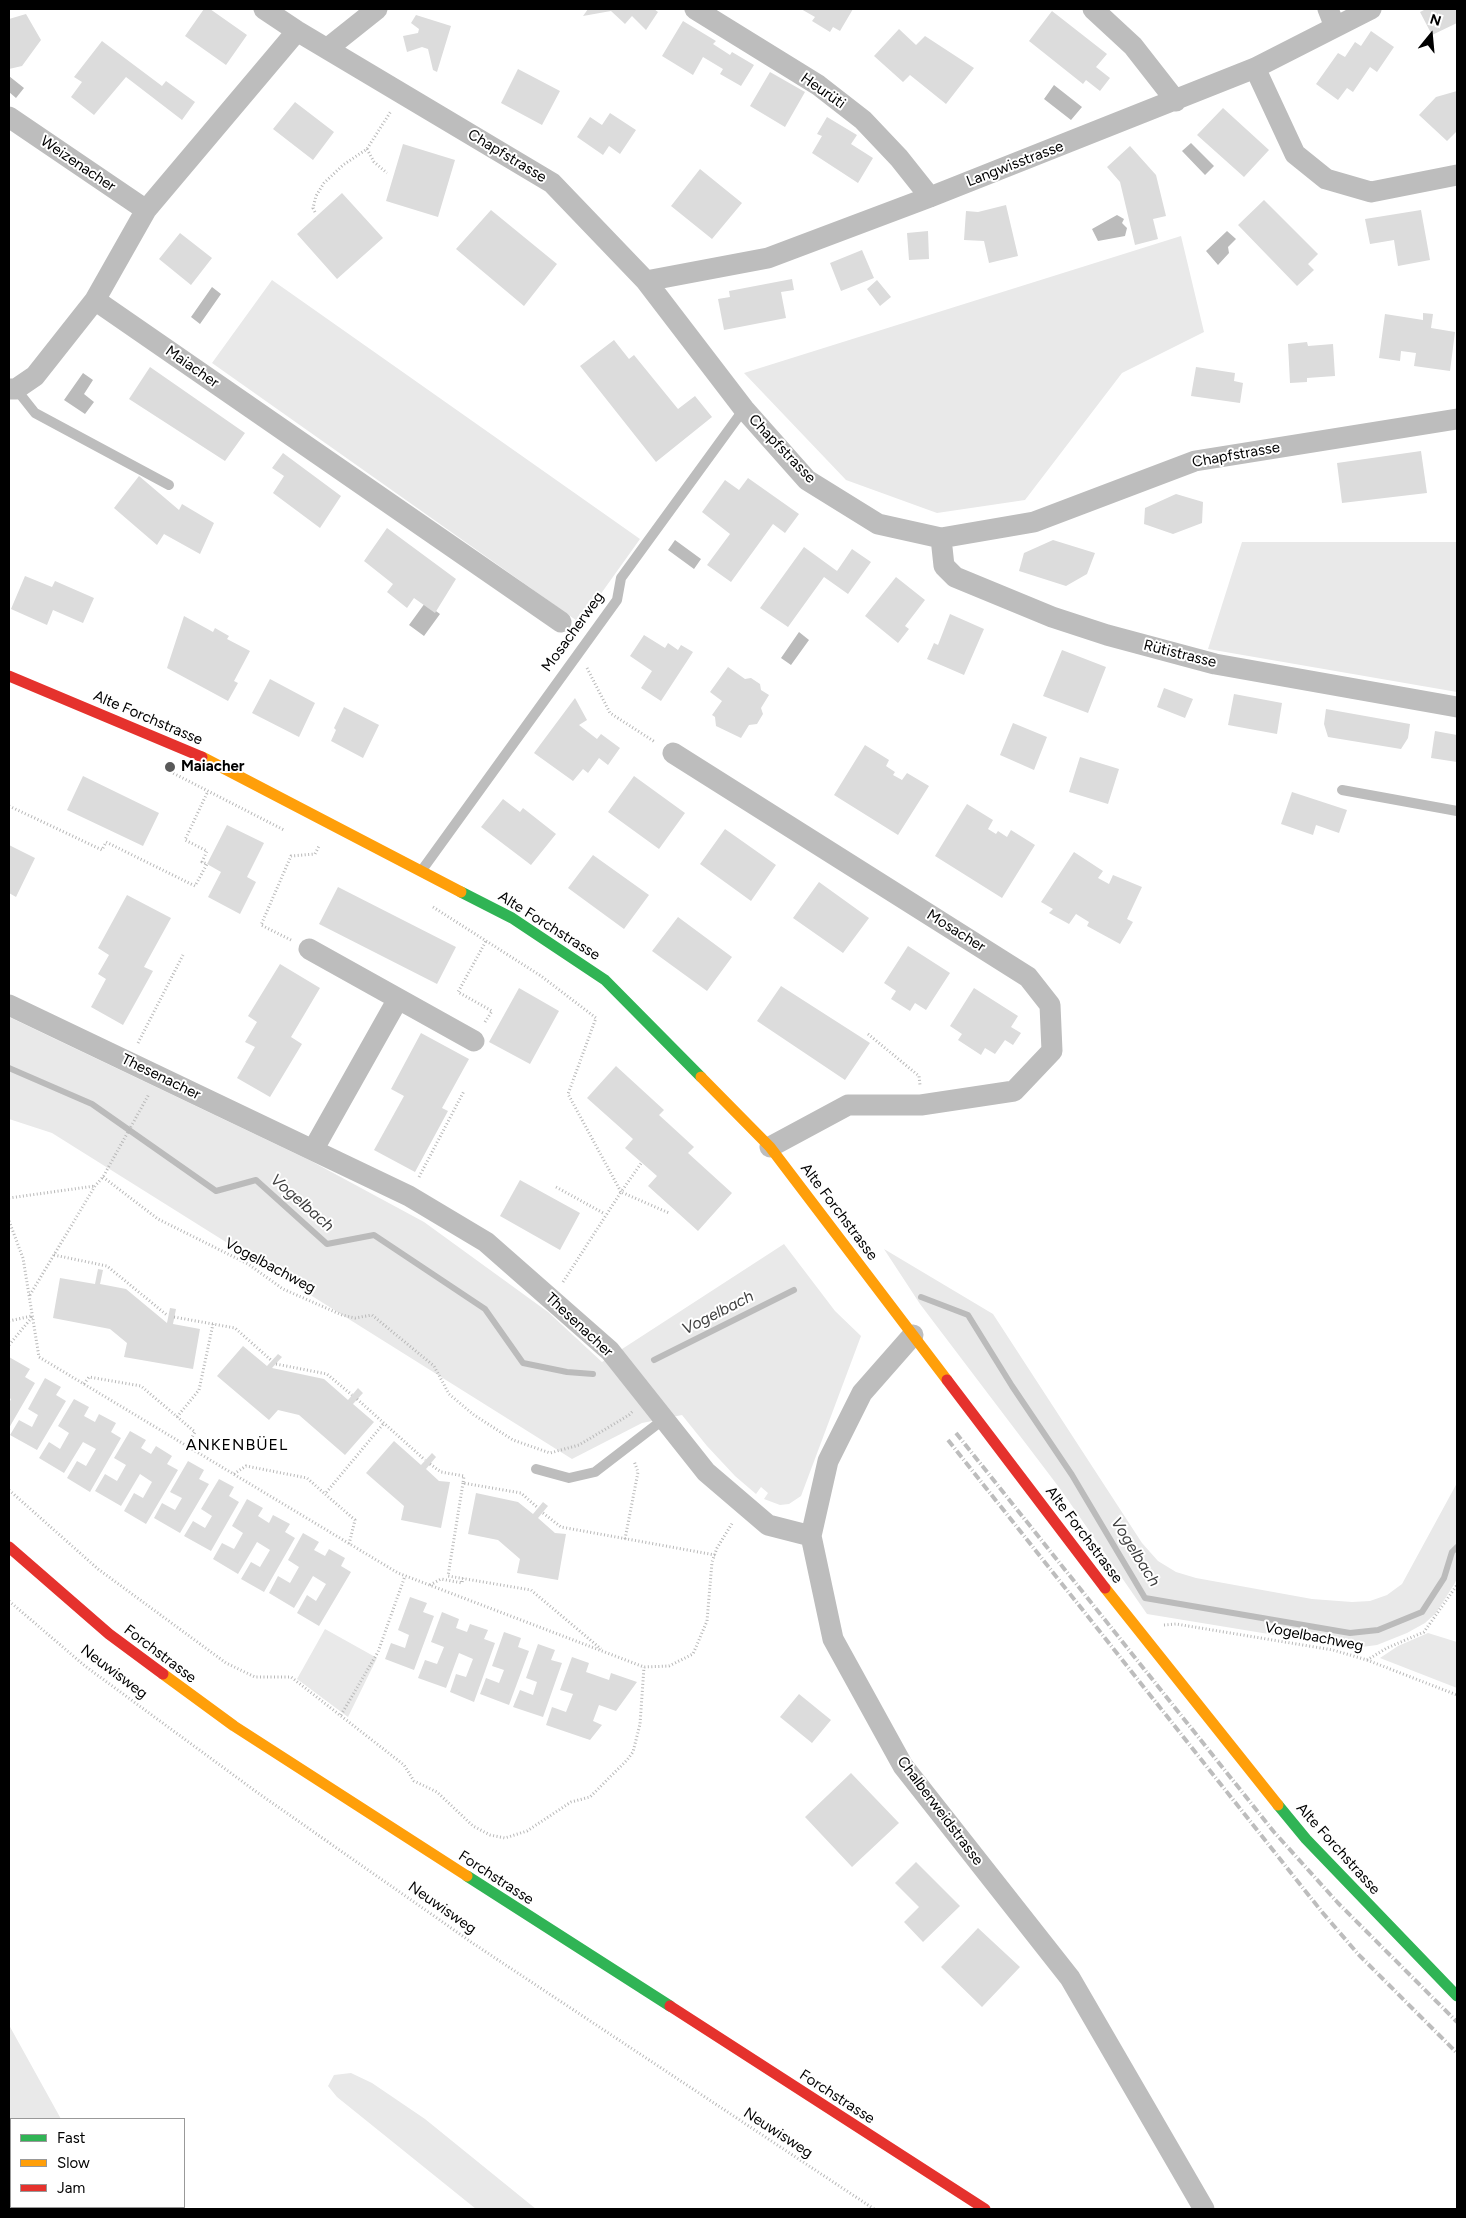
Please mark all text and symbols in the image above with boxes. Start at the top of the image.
north arrow [1406,10,1456,60]
text: N [1428,10,1443,30]
street label: Heurüti [797,69,849,113]
street label: Chapfstrasse [464,125,550,187]
street label: Weizenacher [37,132,119,196]
street label: Langwisstrasse [964,137,1066,191]
street label: Maiacher [162,342,222,392]
street label: Chapfstrasse [745,411,819,487]
street label: Chapfstrasse [1191,438,1281,472]
street label: Mosacherweg [538,589,608,675]
street label: Rütistrasse [1142,636,1218,672]
street label: Alte Forchstrasse [91,687,205,749]
place label: Maiacher [181,758,245,776]
marker: Maiacher [163,760,177,774]
street label: Alte Forchstrasse [495,887,603,965]
street label: Mosacher [923,906,989,956]
street label: Thesenacher [119,1050,203,1104]
street label: Alte Forchstrasse [797,1160,881,1264]
water label: Vogelbach [266,1170,338,1236]
street label: Vogelbachweg [222,1235,318,1297]
water label: Vogelbach [679,1287,757,1339]
street label: Thesenacher [541,1289,617,1361]
district label: ANKENBÜEL [185,1435,289,1455]
street label: Alte Forchstrasse [1042,1483,1126,1587]
water label: Vogelbach [1106,1514,1164,1590]
street label: Vogelbachweg [1263,1619,1365,1655]
street label: Forchstrasse [120,1621,200,1687]
street label: Neuwisweg [77,1641,151,1703]
street label: Chalberweidstrasse [893,1753,987,1869]
street label: Alte Forchstrasse [1292,1800,1384,1898]
street label: Forchstrasse [455,1847,537,1909]
street label: Neuwisweg [404,1878,480,1938]
street label: Forchstrasse [796,2066,878,2128]
street label: Neuwisweg [740,2104,816,2162]
legend [10,2118,185,2208]
text: Fast [57,2129,85,2147]
text: Slow [57,2154,90,2172]
text: Jam [57,2179,85,2197]

